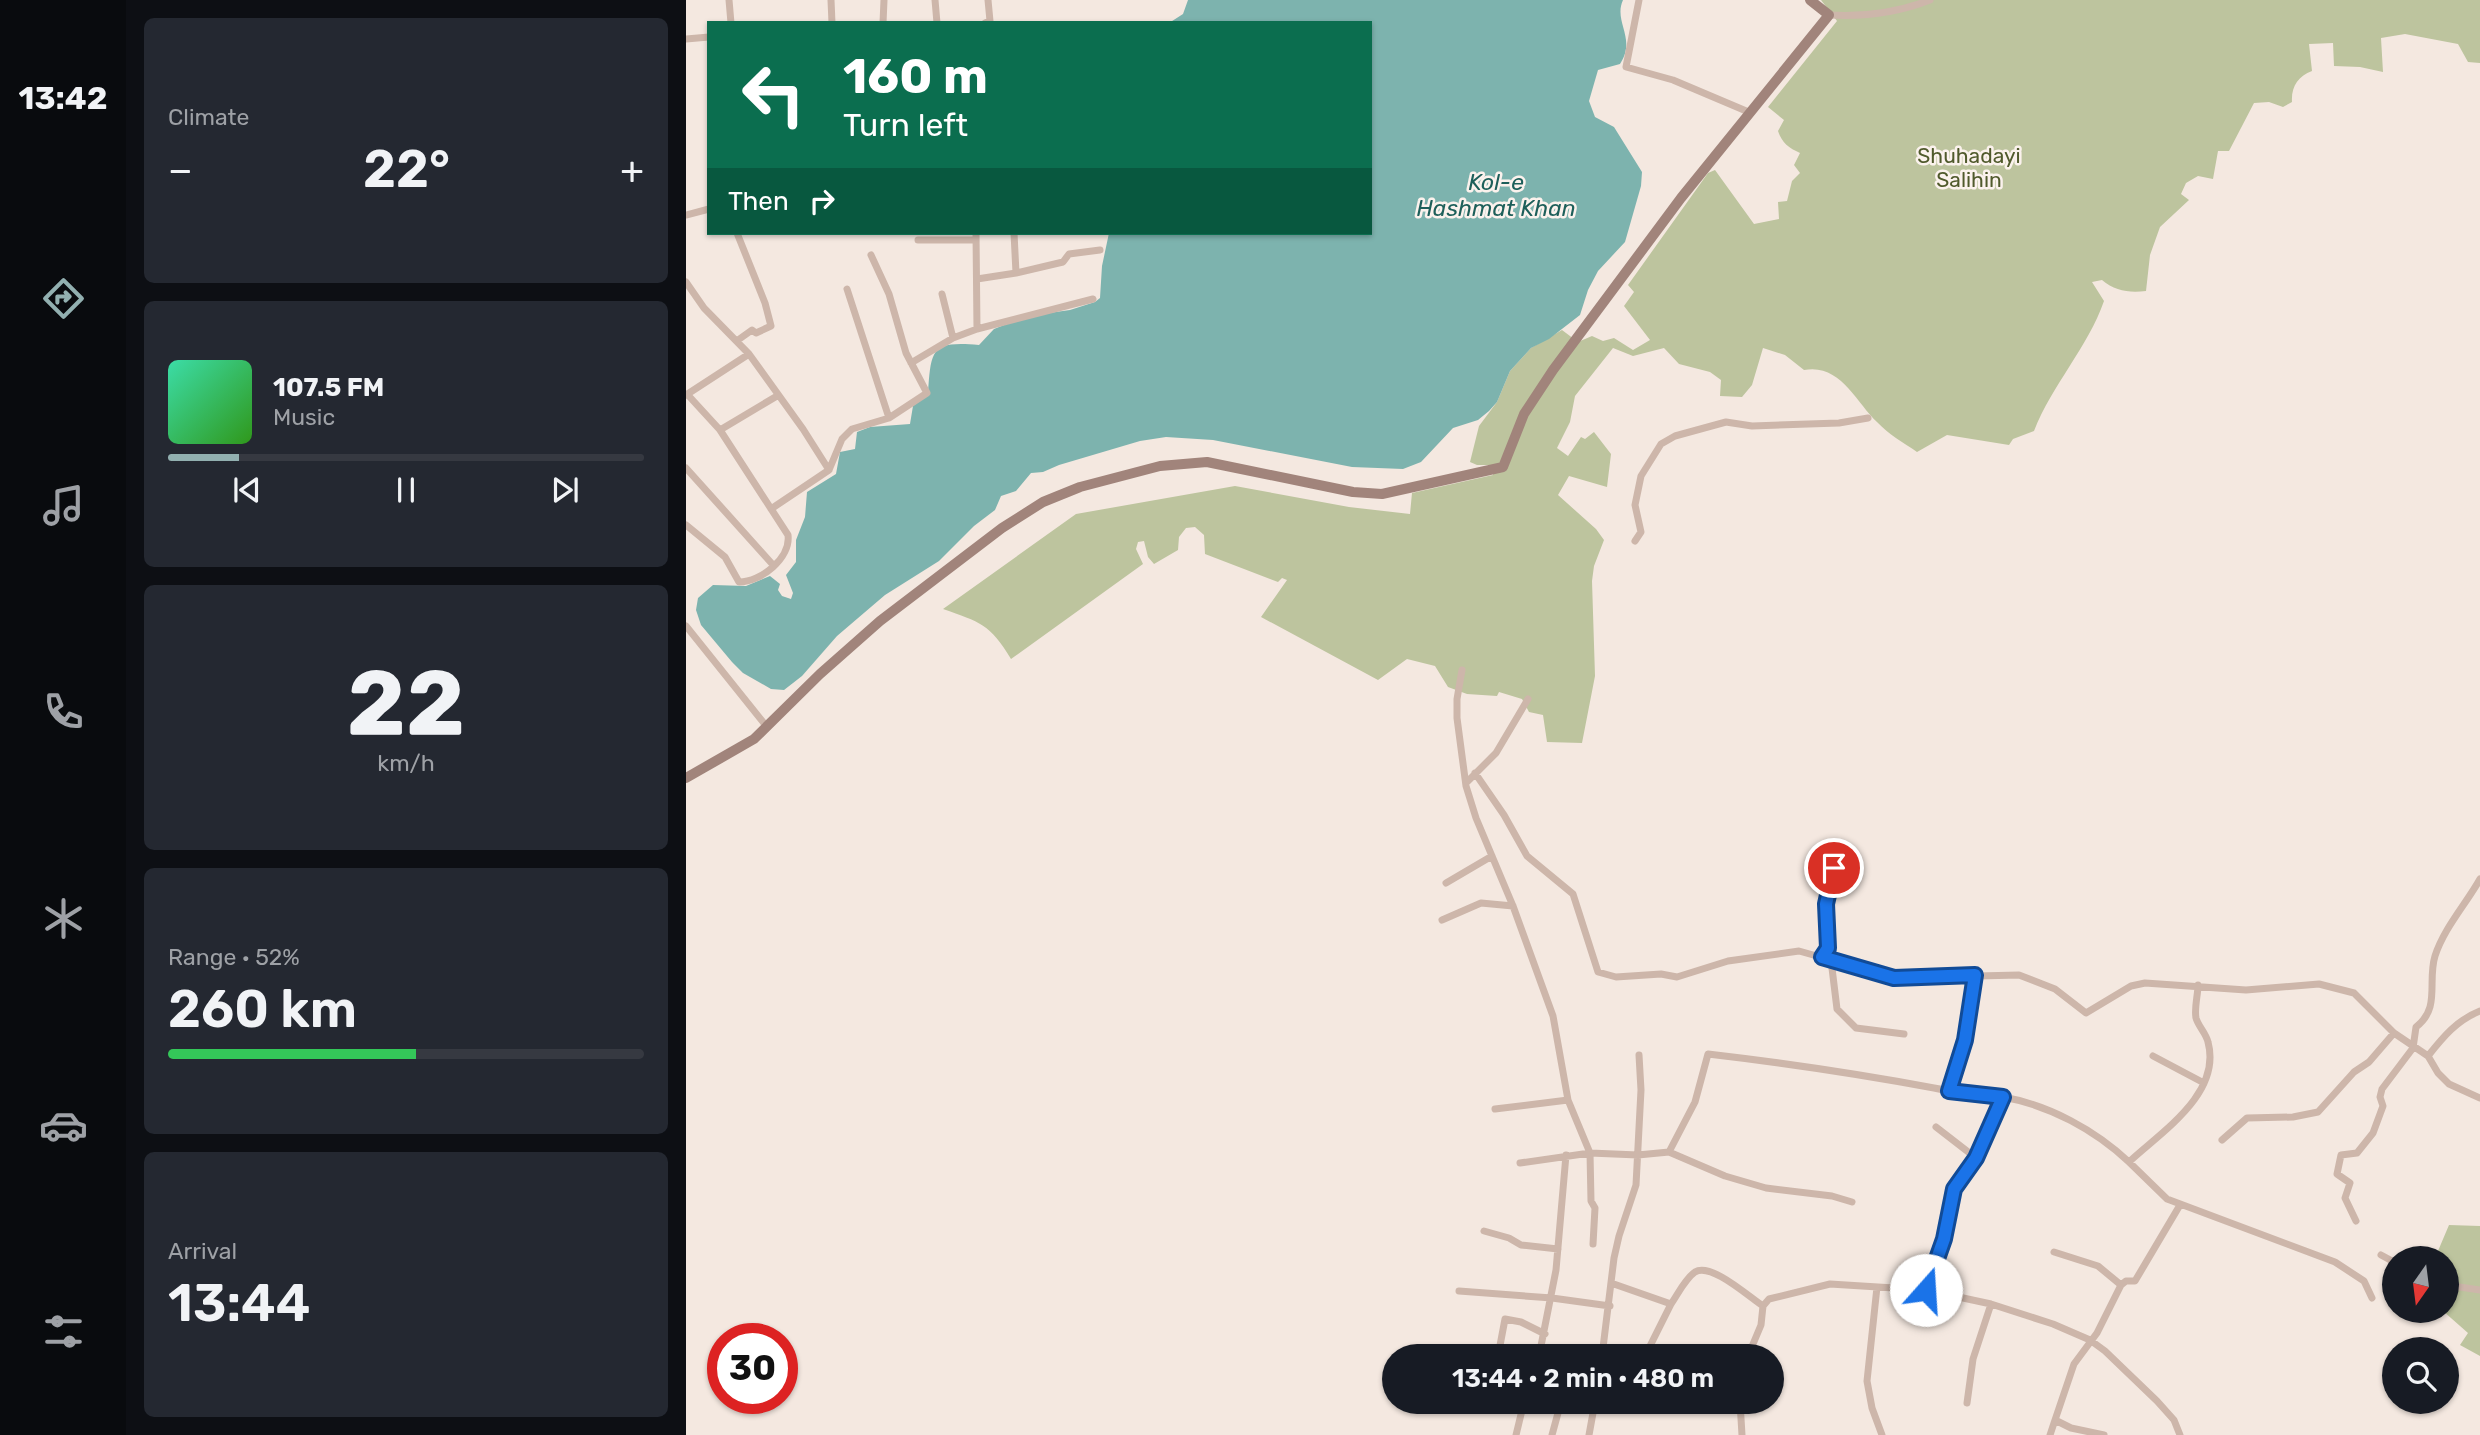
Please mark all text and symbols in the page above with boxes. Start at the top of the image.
text: 160 m [843,47,988,105]
icon: left [728,49,819,140]
text: 13:42 [19,79,108,117]
text: Climate [168,103,249,131]
text: Turn left [843,106,968,144]
text: 22° [363,138,450,200]
park label: Shuhadayi Salihin [1917,143,2021,192]
text: − [168,147,193,193]
text: + [620,147,644,193]
water label: Kol-e Hashmat Khan [1416,168,1576,222]
icon: right [803,182,841,220]
text: Then [728,186,789,217]
icon: directions [39,274,88,323]
text: 107.5 FM [273,372,384,403]
text: Music [273,403,335,431]
icon: previous [228,471,266,509]
icon: pause [387,471,425,509]
icon: next [546,471,584,509]
icon: music [39,481,88,530]
text: 22 [347,649,465,757]
icon: phone [39,687,88,736]
text: km/h [377,749,435,777]
pin [1804,838,1864,898]
icon: arrive [1815,849,1853,887]
icon: climate [39,894,88,943]
text: Range · 52% [168,943,300,971]
text: 260 km [168,978,357,1040]
icon: car [39,1101,88,1150]
text: Arrival [168,1237,237,1265]
north arrow [2382,1246,2459,1323]
map controls [2382,1246,2459,1414]
position arrow [1889,1253,1963,1327]
text: 13:44 [168,1272,310,1334]
icon: filters [39,1307,88,1356]
speed limit sign: 30 [707,1323,798,1414]
button: search [2382,1337,2459,1414]
text: 13:44 · 2 min · 480 m [1452,1363,1714,1394]

